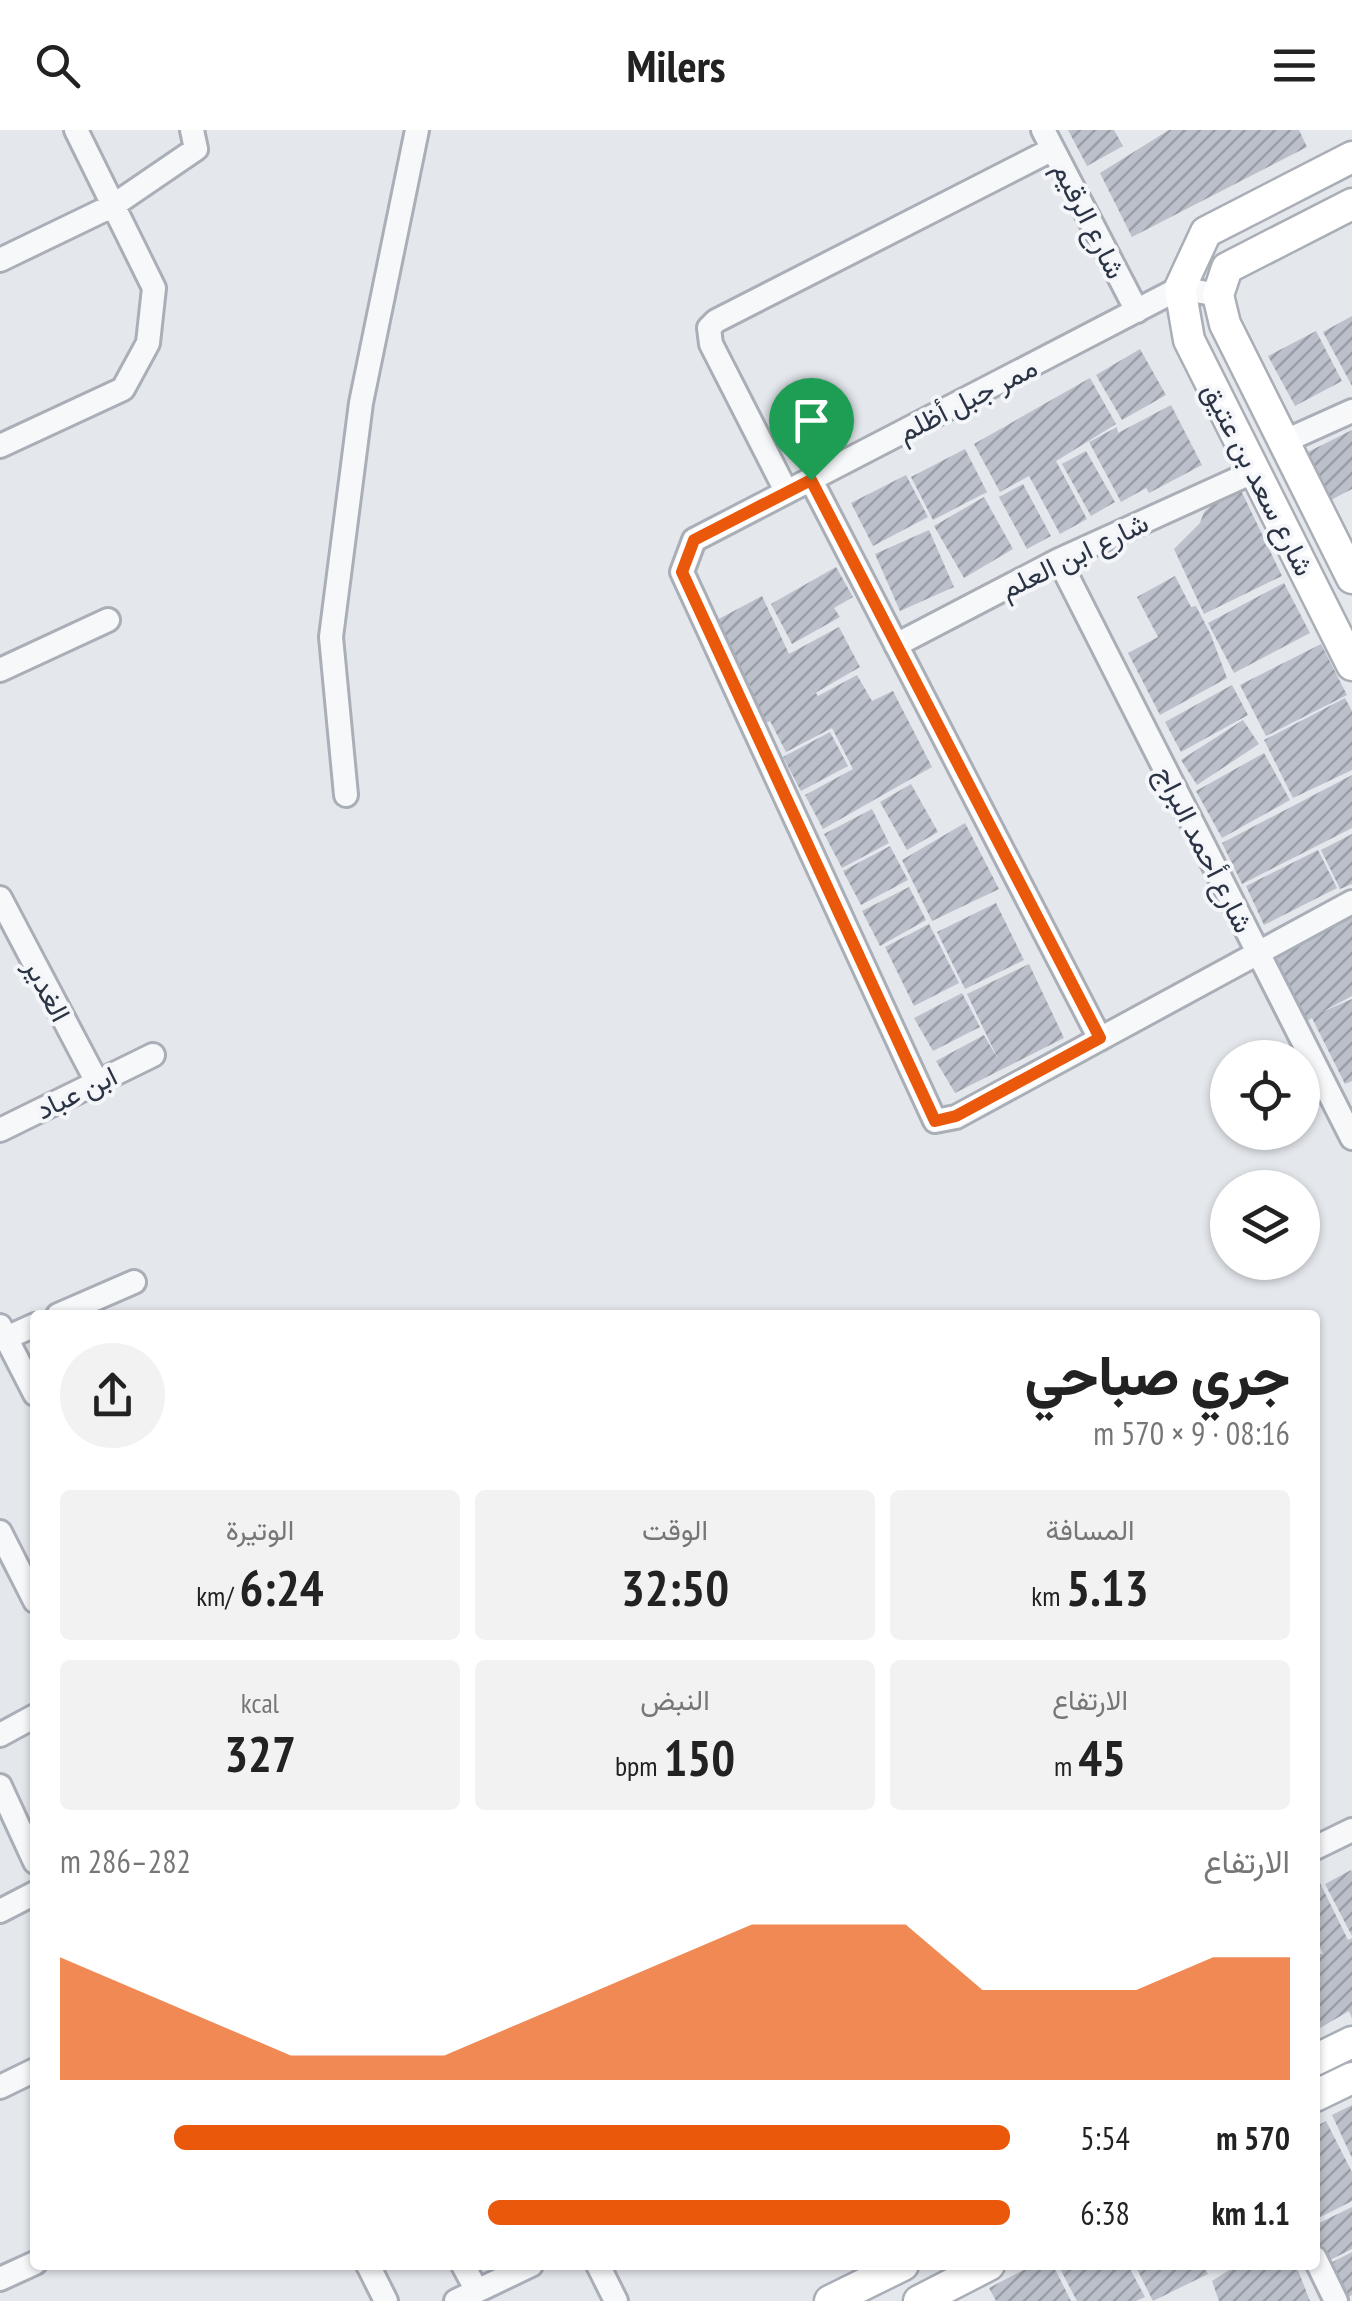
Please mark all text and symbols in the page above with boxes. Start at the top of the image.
text: Milers [626,36,726,94]
icon: search [30,38,85,93]
icon: menu [1267,38,1322,93]
street label: شارع الرقيم [1044,155,1135,285]
street label: ممر جبل أظلم [891,348,1044,451]
street label: شارع سعد بن عتيق [1194,376,1324,582]
pin [769,378,854,481]
icon: arrive [784,393,839,448]
street label: شارع ابن العلم [994,503,1155,608]
street label: شارع أحمد البراج [1146,759,1263,939]
street label: الغدير [16,951,80,1028]
map controls [1210,1040,1320,1280]
button: locate [1210,1040,1320,1150]
street label: ابن عباد [29,1057,123,1127]
button: layers [1210,1170,1320,1280]
text: جري صباحي [1024,1339,1290,1410]
button: share [60,1343,165,1448]
text: 08:16 · 9 × 570 m [1093,1412,1290,1454]
text: الوتيرة [226,1511,294,1548]
text: الوقت [642,1511,708,1548]
text: المسافة [1046,1511,1134,1548]
text: 6:24 [240,1555,324,1620]
text: 32:50 [621,1555,729,1620]
text: 5.13 [1066,1555,1149,1620]
text: /km [196,1577,240,1614]
text: km [1031,1577,1066,1614]
text: النبض [640,1681,710,1718]
text: الارتفاع [1052,1681,1128,1718]
text: kcal [241,1684,279,1721]
text: 327 [224,1721,296,1786]
text: 150 [663,1725,735,1790]
text: 45 [1078,1725,1126,1790]
text: bpm [615,1747,663,1784]
text: m [1054,1747,1078,1784]
text: 282–286 m [60,1840,191,1882]
text: الارتفاع [1203,1840,1290,1882]
text: 5:54 [1080,2117,1130,2159]
text: 570 m [1216,2117,1290,2159]
text: 6:38 [1080,2192,1130,2234]
text: 1.1 km [1212,2192,1290,2234]

